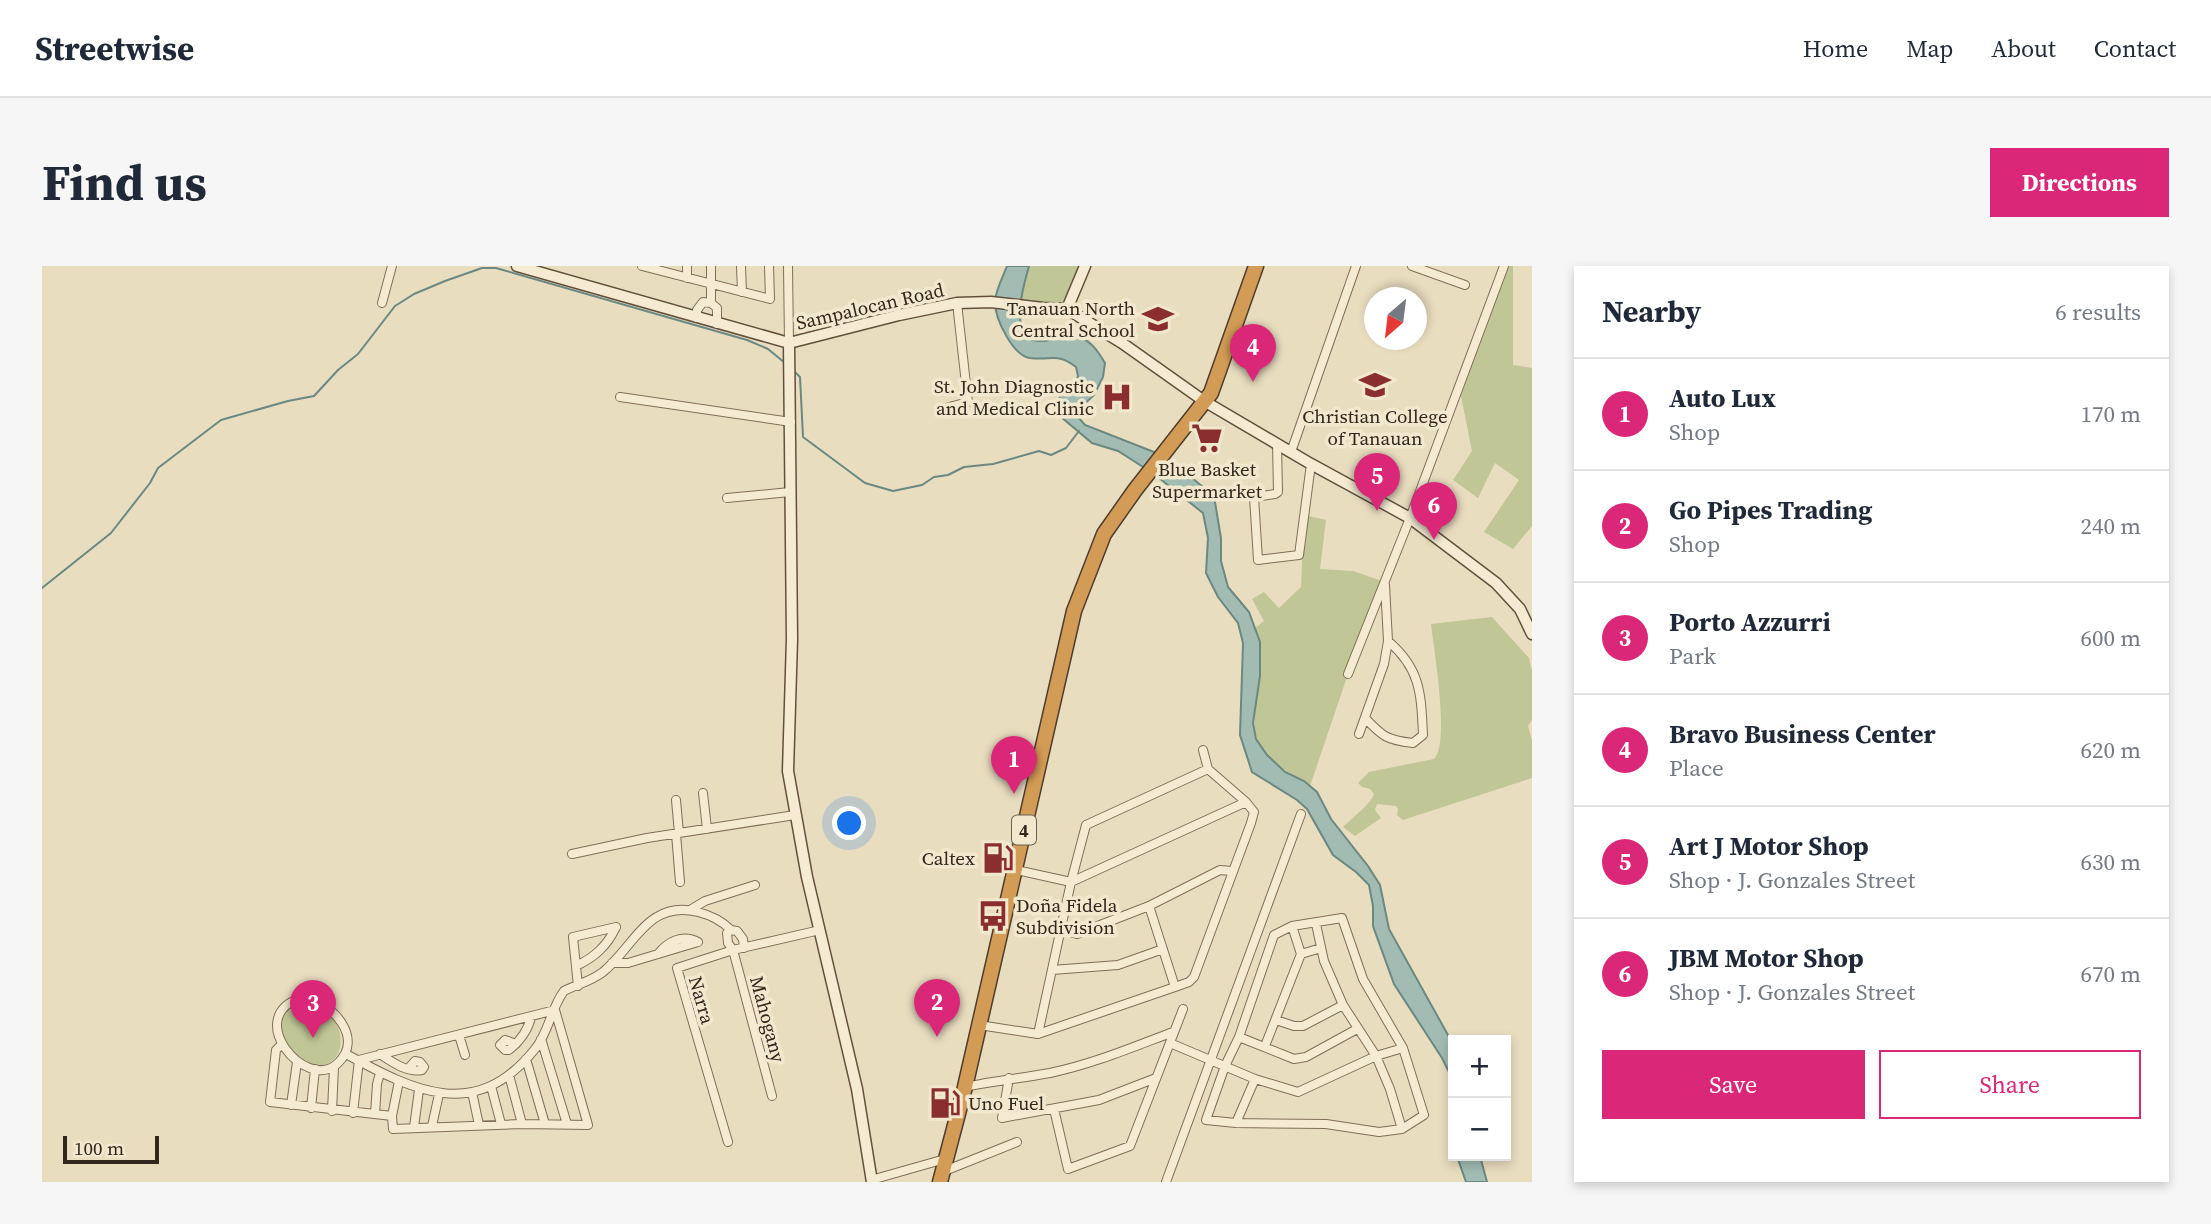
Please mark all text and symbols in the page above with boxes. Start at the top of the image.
text: Streetwise [35,26,194,71]
text: Home [1803,32,1868,65]
text: Map [1906,32,1953,65]
text: About [1991,32,2056,65]
text: Contact [2094,32,2176,65]
button: Directions [1990,148,2169,217]
text: Find us [42,149,207,216]
street label: Sampalocan Road [794,276,947,336]
north arrow [1364,287,1427,350]
text: Nearby [1602,291,1701,332]
place label: Tanauan North Central School [1007,295,1135,343]
text: 6 results [2055,296,2141,328]
school or university icon: Tanauan North Central School [1141,302,1175,336]
pin: 4 [1230,324,1276,382]
school or university icon: Christian College of Tanauan [1358,368,1392,402]
place label: St. John Diagnostic and Medical Clinic [934,373,1094,421]
hospital icon: St. John Diagnostic and Medical Clinic [1100,380,1134,414]
text: Auto Lux [1669,380,1776,416]
text: 1 [1619,398,1631,430]
text: 170 m [2080,398,2141,430]
place label: Christian College of Tanauan [1302,403,1448,451]
text: Shop [1669,416,1720,448]
supermarket icon: Blue Basket Supermarket [1190,421,1224,455]
pin: 5 [1354,453,1400,511]
place label: Blue Basket Supermarket [1152,456,1263,504]
pin: 6 [1411,482,1457,540]
text: Go Pipes Trading [1669,492,1872,528]
text: 2 [1619,510,1631,542]
text: 240 m [2080,510,2141,542]
text: Shop [1669,528,1720,560]
text: Porto Azzurri [1669,604,1831,640]
text: 3 [1619,622,1631,654]
text: 600 m [2080,622,2141,654]
text: Park [1669,640,1716,672]
text: Bravo Business Center [1669,716,1936,752]
text: 4 [1619,734,1631,766]
text: 620 m [2080,734,2141,766]
pin: 1 [991,736,1037,794]
text: Place [1669,752,1724,784]
your location [832,806,866,840]
road number: 4 [1012,816,1036,844]
text: Art J Motor Shop [1669,828,1869,864]
fuel station icon: Caltex [981,841,1015,875]
place label: Caltex [922,845,975,871]
text: 5 [1619,846,1631,878]
text: 630 m [2080,846,2141,878]
text: Shop · J. Gonzales Street [1669,864,1915,896]
place label: Doña Fidela Subdivision [1016,892,1118,940]
bus stop icon: Doña Fidela Subdivision [976,899,1010,933]
text: JBM Motor Shop [1669,940,1864,976]
text: 6 [1619,958,1631,990]
text: 670 m [2080,958,2141,990]
street label: Narra [683,973,721,1027]
street label: Mahogany [744,973,792,1065]
text: Shop · J. Gonzales Street [1669,976,1915,1008]
pin: 2 [914,979,960,1037]
pin: 3 [290,980,336,1038]
map controls [1448,1035,1511,1161]
button: + [1448,1035,1511,1098]
button: Save [1602,1050,1865,1119]
button: Share [1879,1050,2141,1119]
fuel station icon: Uno Fuel [928,1086,962,1120]
place label: Uno Fuel [968,1090,1045,1116]
button: − [1448,1098,1511,1161]
scale bar [63,1133,159,1165]
text: 100 m [74,1135,124,1161]

